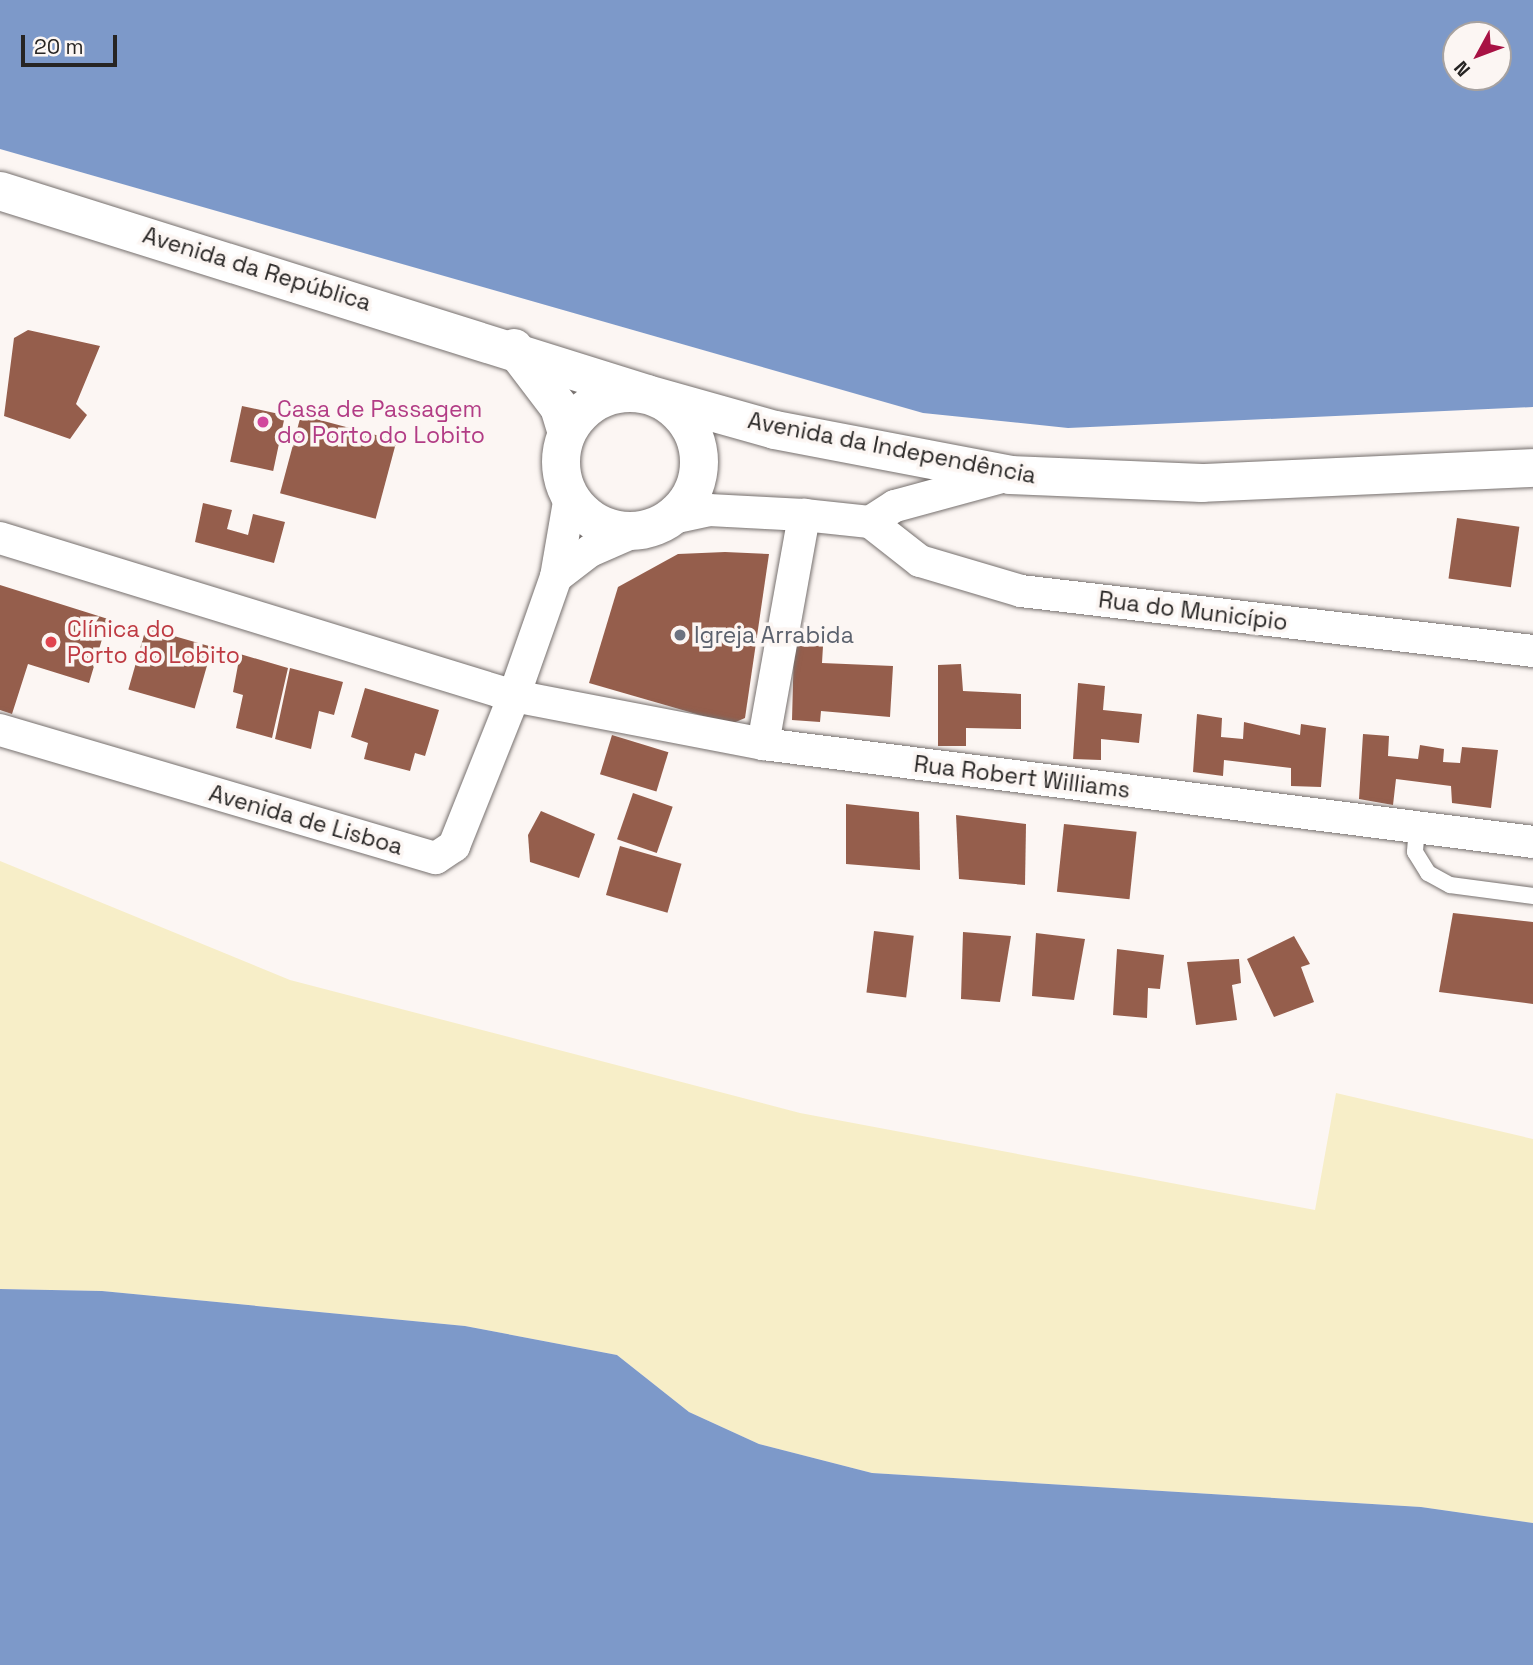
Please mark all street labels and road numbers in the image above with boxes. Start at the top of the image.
street label: Avenida da República [139,221,375,317]
street label: Avenida da Independência [746,406,1038,490]
street label: Rua do Município [1097,586,1289,636]
street label: Rua Robert Williams [912,750,1132,804]
street label: Avenida de Lisboa [206,779,406,861]

